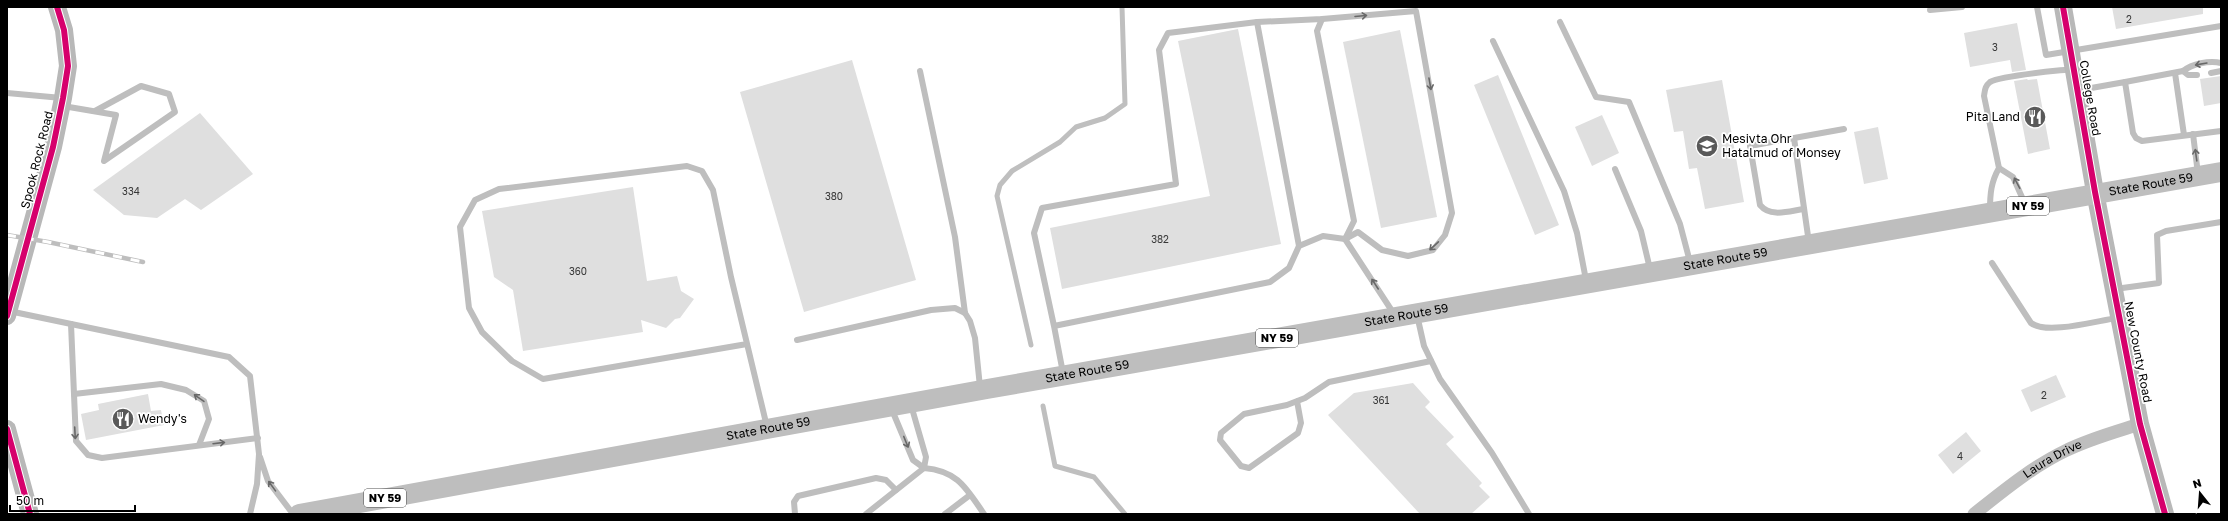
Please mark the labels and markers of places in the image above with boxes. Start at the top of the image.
restaurant icon: Pita Land [2022,104,2048,130]
place label: Pita Land [1966,109,2020,124]
place label: Mesivta Ohr Hatalmud of Monsey [1722,131,1841,160]
school or university icon: Mesivta Ohr Hatalmud of Monsey [1694,133,1720,159]
restaurant icon: Wendy's [110,406,136,432]
place label: Wendy's [138,411,187,426]

